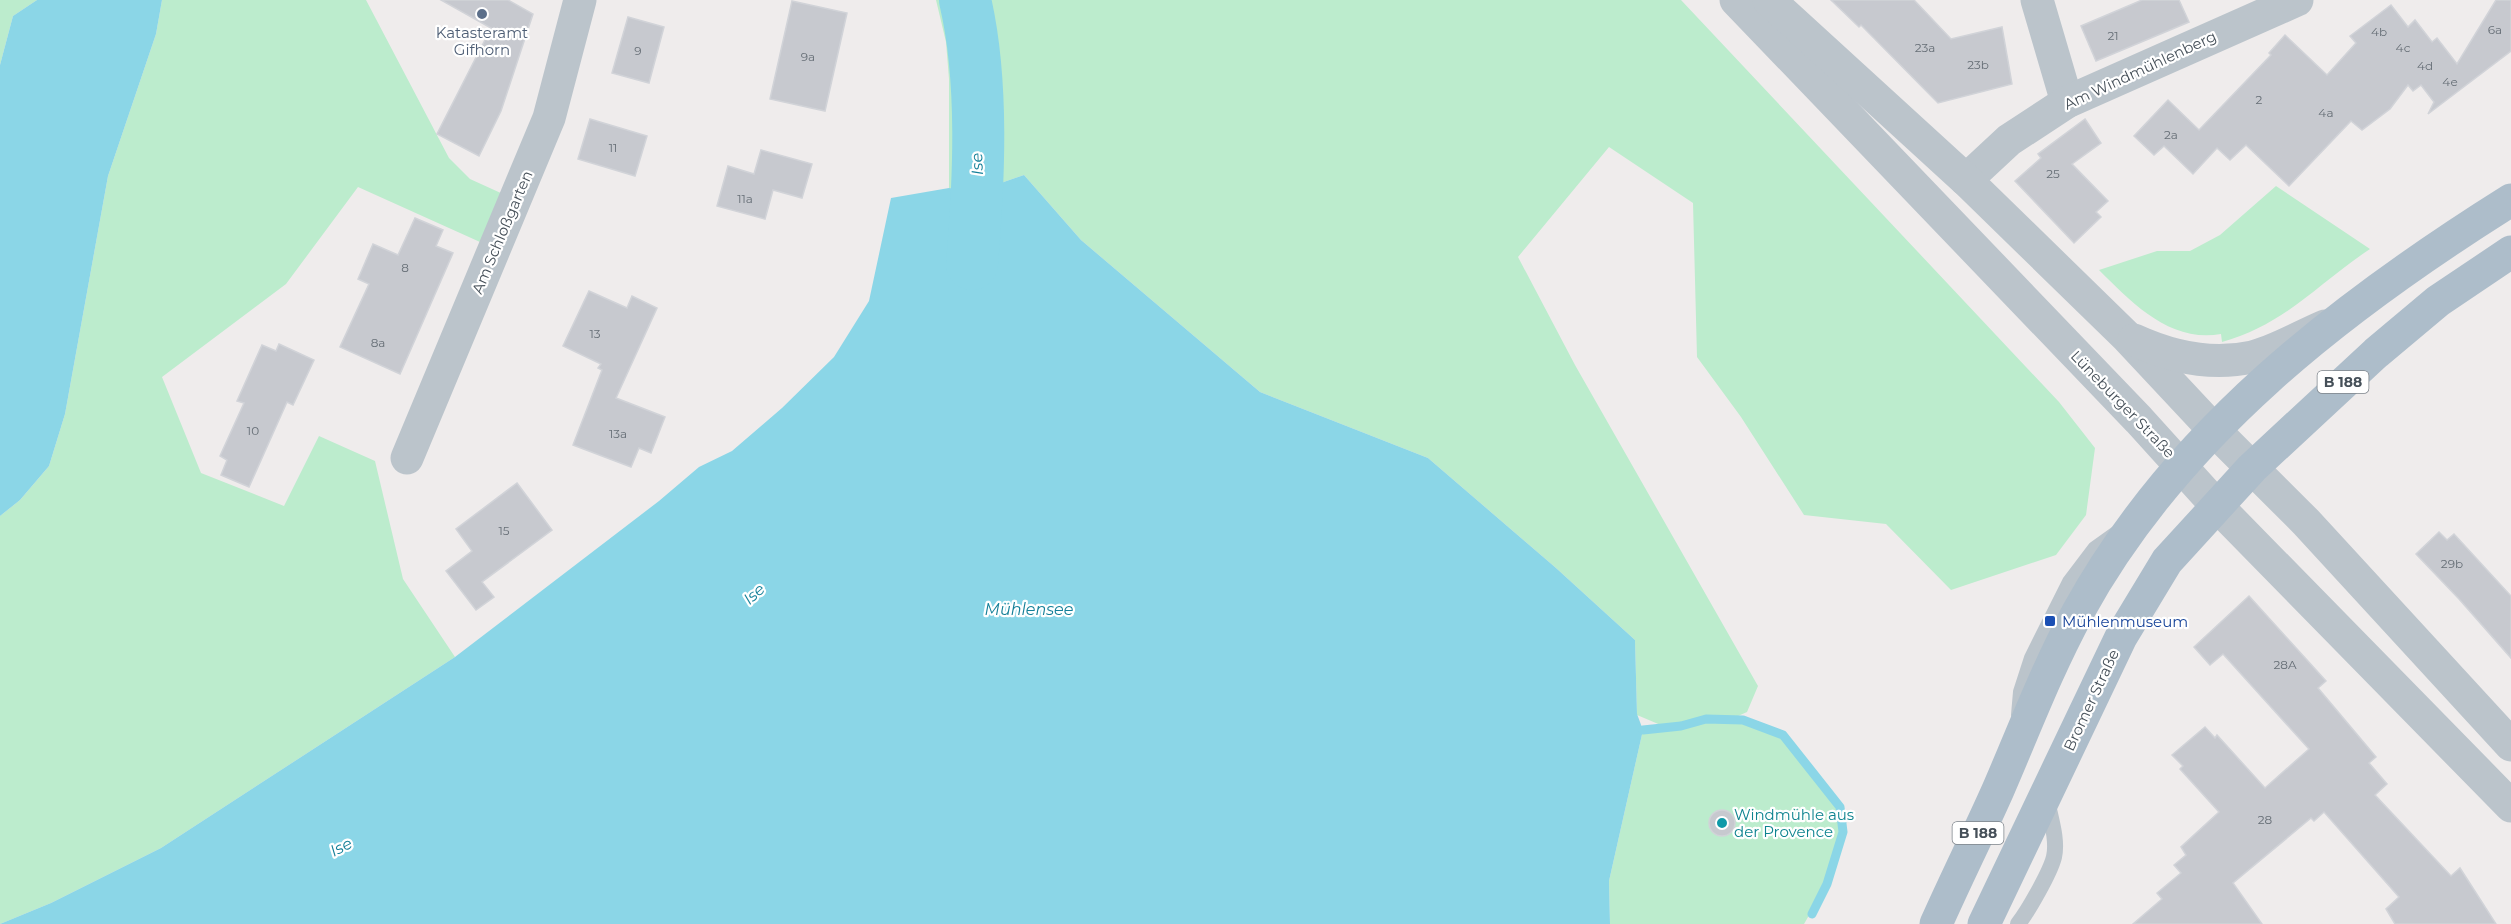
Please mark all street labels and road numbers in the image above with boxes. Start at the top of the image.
street label: Am Windmühlenberg [2061,26,2219,114]
street label: Am Schloßgarten [467,167,537,297]
street label: Lüneburger Straße [2067,346,2179,462]
road number: B 188 [2318,371,2368,393]
street label: Bromer Straße [2059,646,2123,754]
road number: B 188 [1952,822,2004,844]

